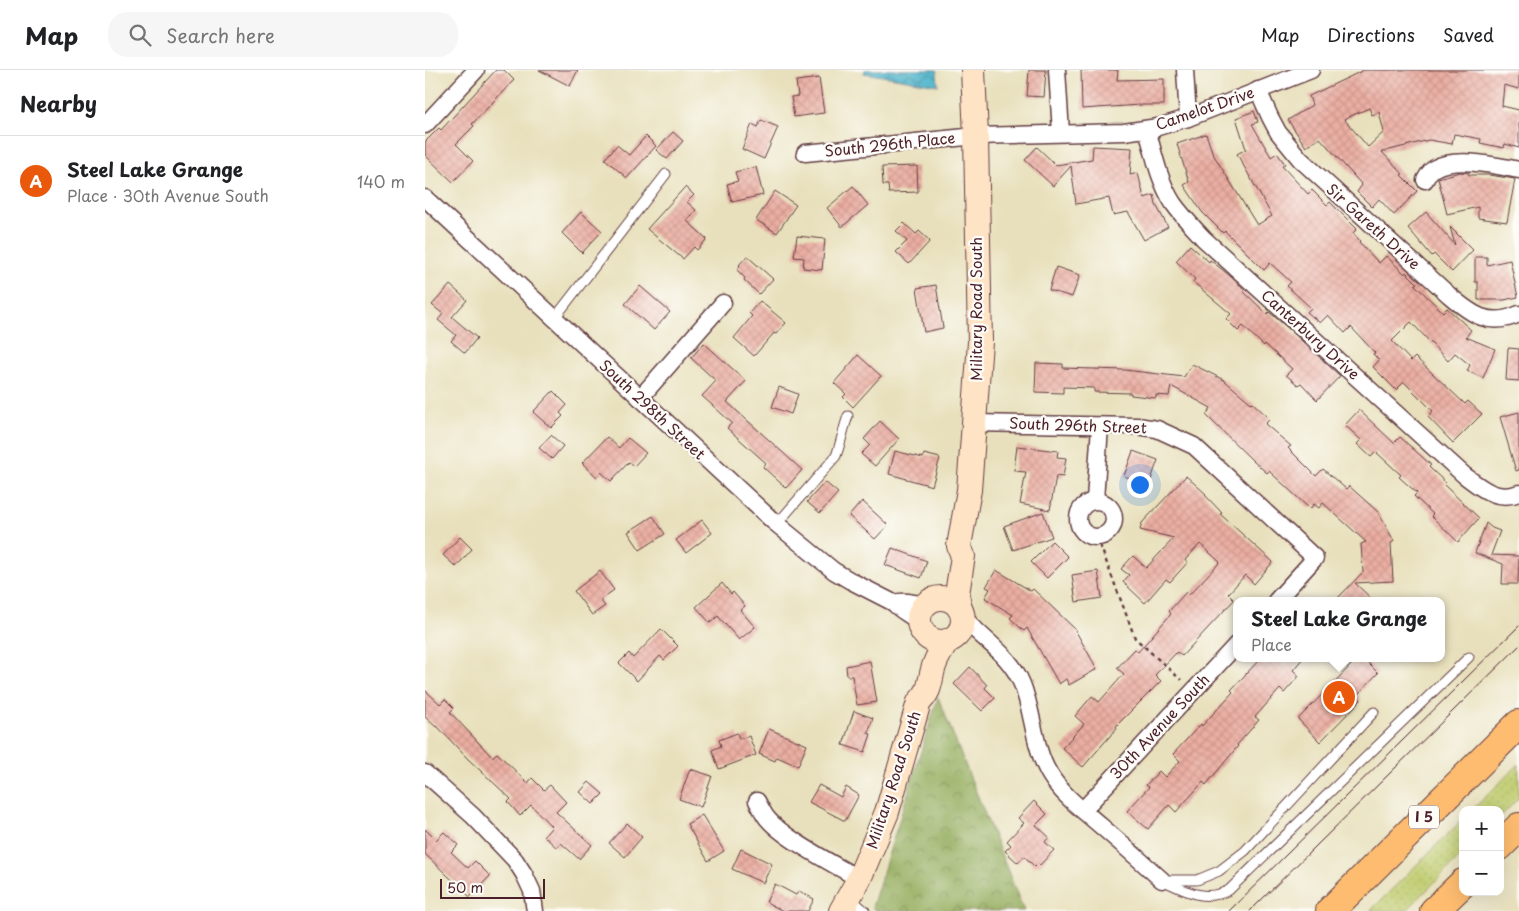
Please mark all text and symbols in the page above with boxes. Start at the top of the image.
search box [108,12,458,57]
text: Map [25,17,78,53]
icon: search [126,21,154,49]
text: Search here [166,21,275,49]
text: Map [1261,21,1299,48]
text: Directions [1327,21,1415,48]
text: Saved [1443,21,1494,48]
street label: Camelot Drive [1152,80,1257,135]
text: Nearby [20,87,97,119]
street label: South 296th Place [823,125,956,162]
text: Steel Lake Grange [67,155,243,183]
text: A [30,169,42,193]
text: 140 m [357,169,405,193]
street label: Sir Gareth Drive [1322,177,1426,274]
text: Place · 30th Avenue South [67,183,269,207]
street label: Military Road South [964,237,987,381]
street label: Canterbury Drive [1257,283,1365,384]
street label: South 298th Street [595,354,711,464]
street label: South 296th Street [1009,411,1147,438]
your location [1127,472,1153,498]
popup [1233,597,1445,662]
text: Steel Lake Grange [1251,604,1427,632]
text: Place [1251,632,1292,656]
street label: 30th Avenue South [1104,668,1214,784]
pin: A [1323,678,1355,716]
street label: Military Road South [859,708,926,852]
road number: I 5 [1409,806,1439,829]
map controls [1459,806,1504,896]
button: + [1459,806,1504,851]
button: − [1459,851,1504,896]
scale bar [440,876,545,899]
text: 50 m [447,877,483,898]

